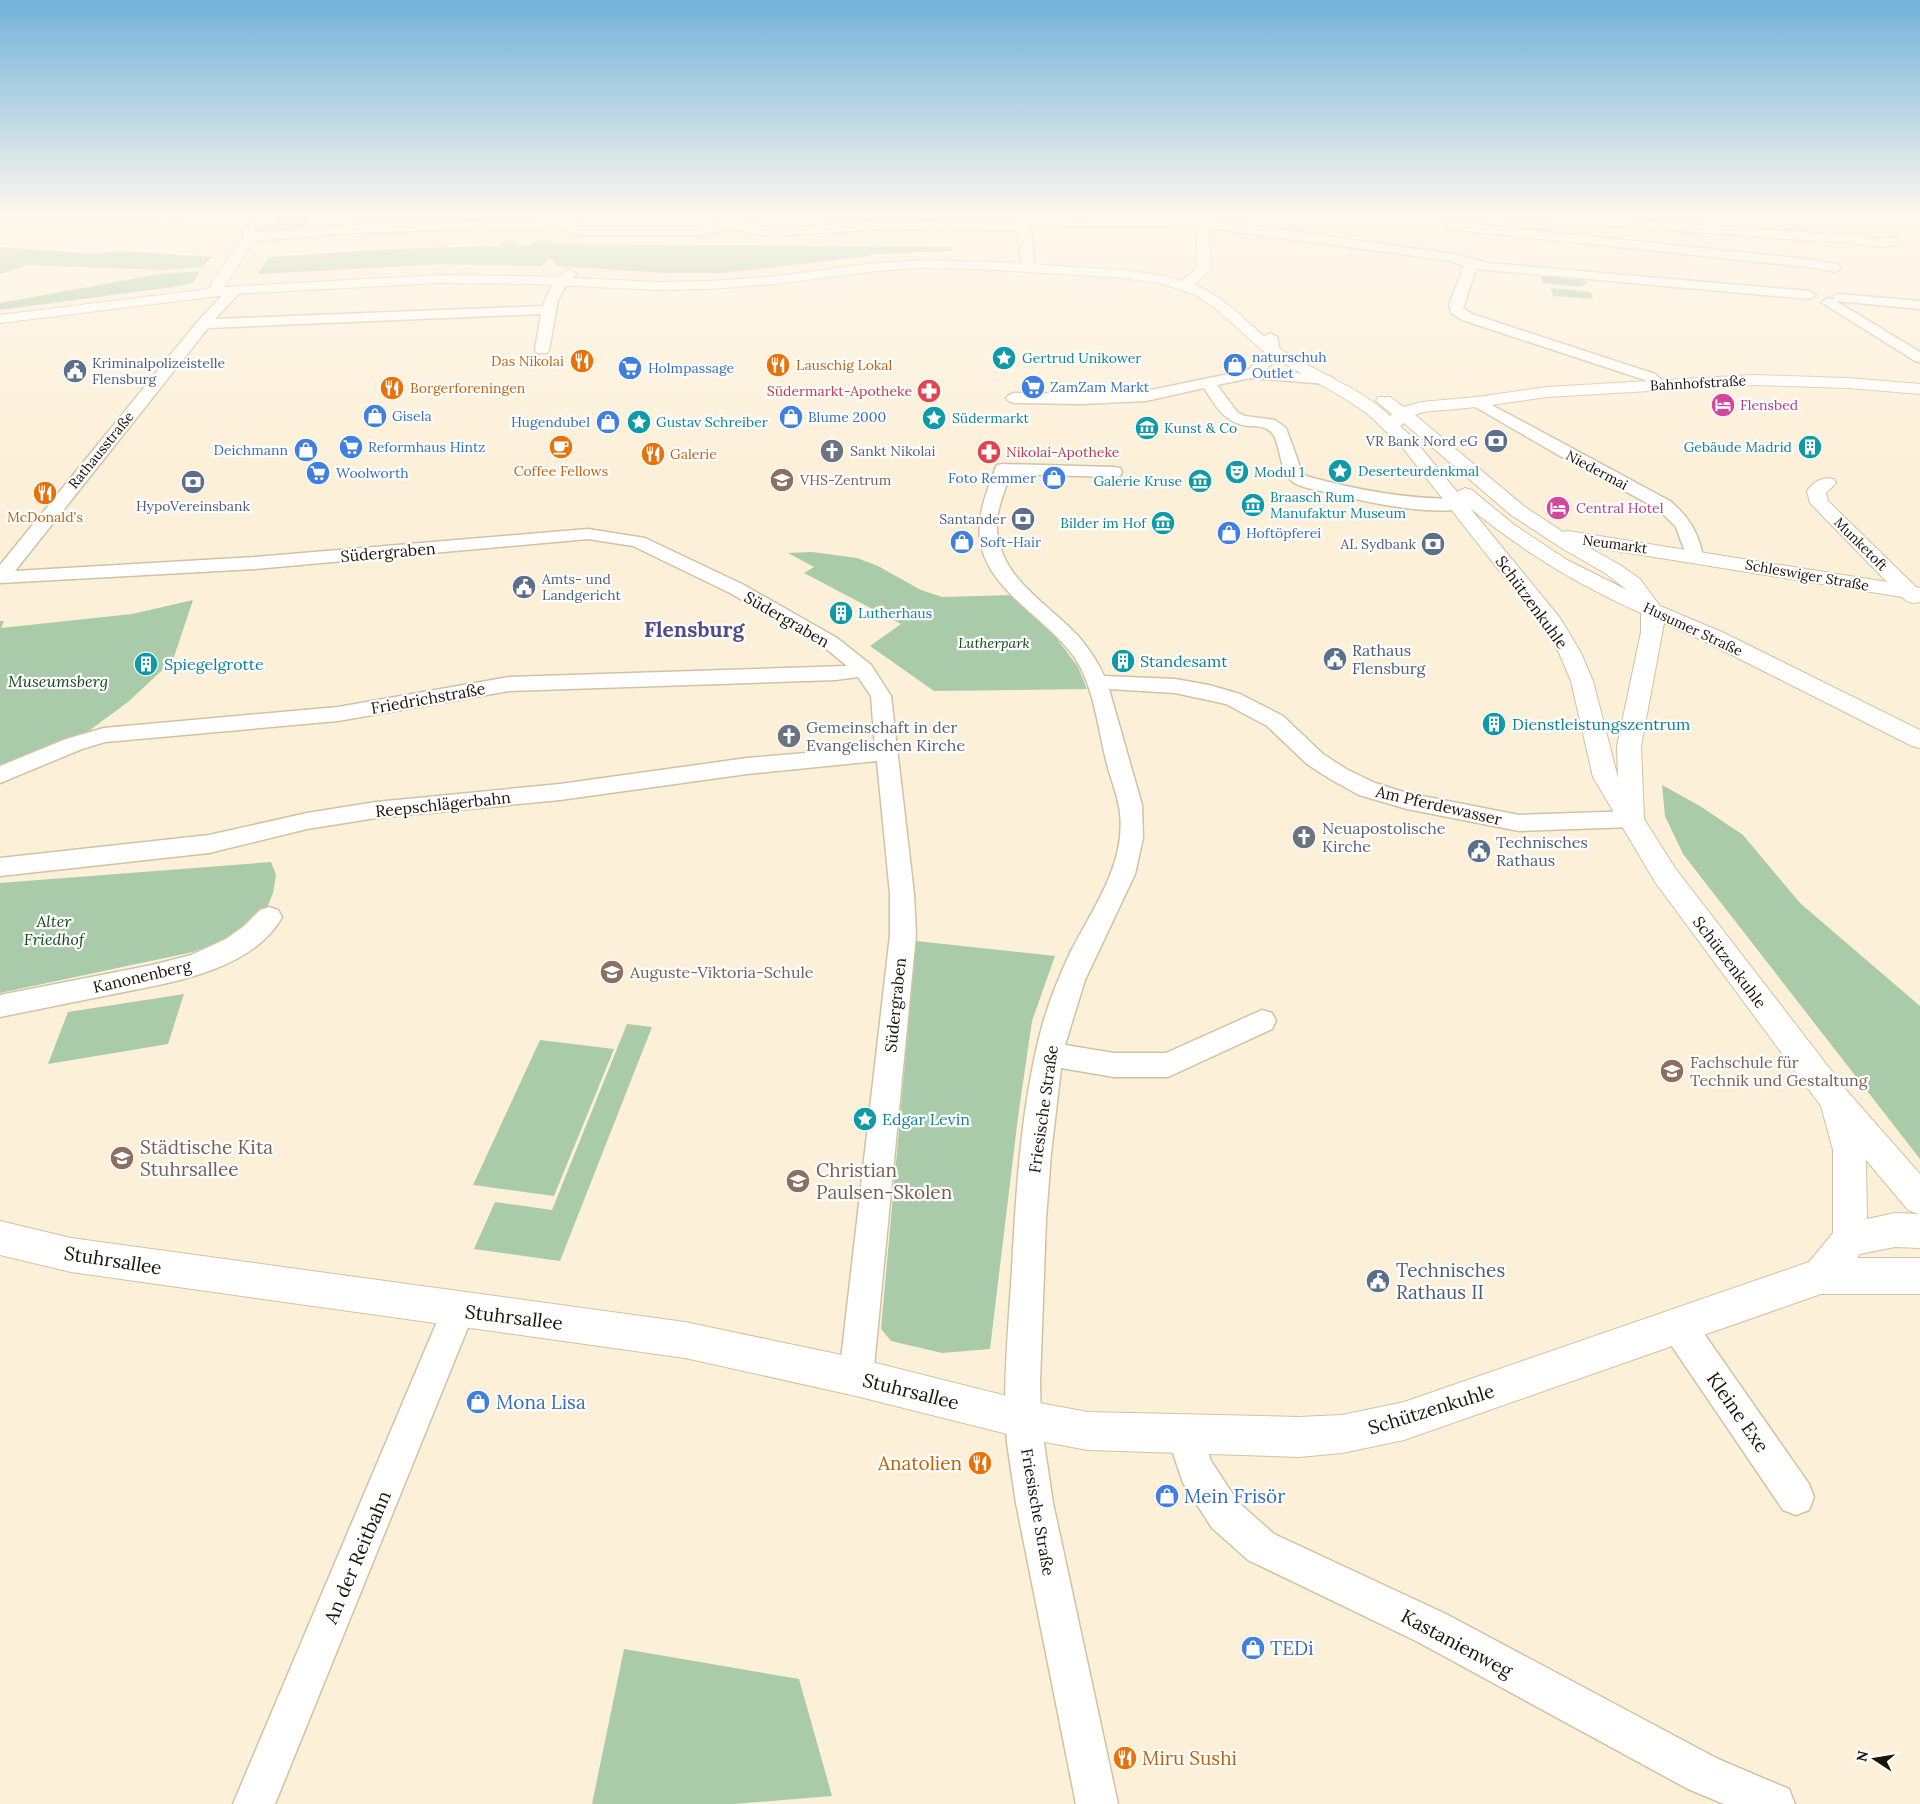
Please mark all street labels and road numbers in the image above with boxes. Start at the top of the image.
street label: Bahnhofstraße [1649,371,1747,395]
street label: Rathausstraße [64,408,138,492]
street label: Niedermai [1563,446,1631,494]
street label: Munketoft [1830,513,1892,575]
street label: Neumarkt [1581,531,1649,558]
street label: Südergraben [340,538,437,566]
street label: Schützenkuhle [1492,552,1573,653]
street label: Schleswiger Straße [1744,555,1871,595]
street label: Südergraben [741,587,833,652]
street label: Husumer Straße [1641,598,1746,660]
street label: Friedrichstraße [369,678,487,718]
street label: Am Pferdewasser [1373,781,1504,829]
street label: Reepschlägerbahn [374,787,512,821]
street label: Schützenkuhle [1689,912,1771,1012]
street label: Kanonenberg [91,955,194,997]
street label: Südergraben [880,956,910,1053]
street label: Friesische Straße [1024,1043,1062,1174]
street label: Stuhrsallee [63,1240,163,1280]
street label: Stuhrsallee [464,1299,564,1335]
street label: Stuhrsallee [860,1367,962,1415]
street label: Kleine Exe [1702,1367,1774,1457]
street label: Schützenkuhle [1365,1378,1497,1440]
street label: Friesische Straße [1017,1447,1059,1577]
street label: An der Reitbahn [318,1487,396,1628]
street label: Kastanienweg [1397,1604,1517,1683]

